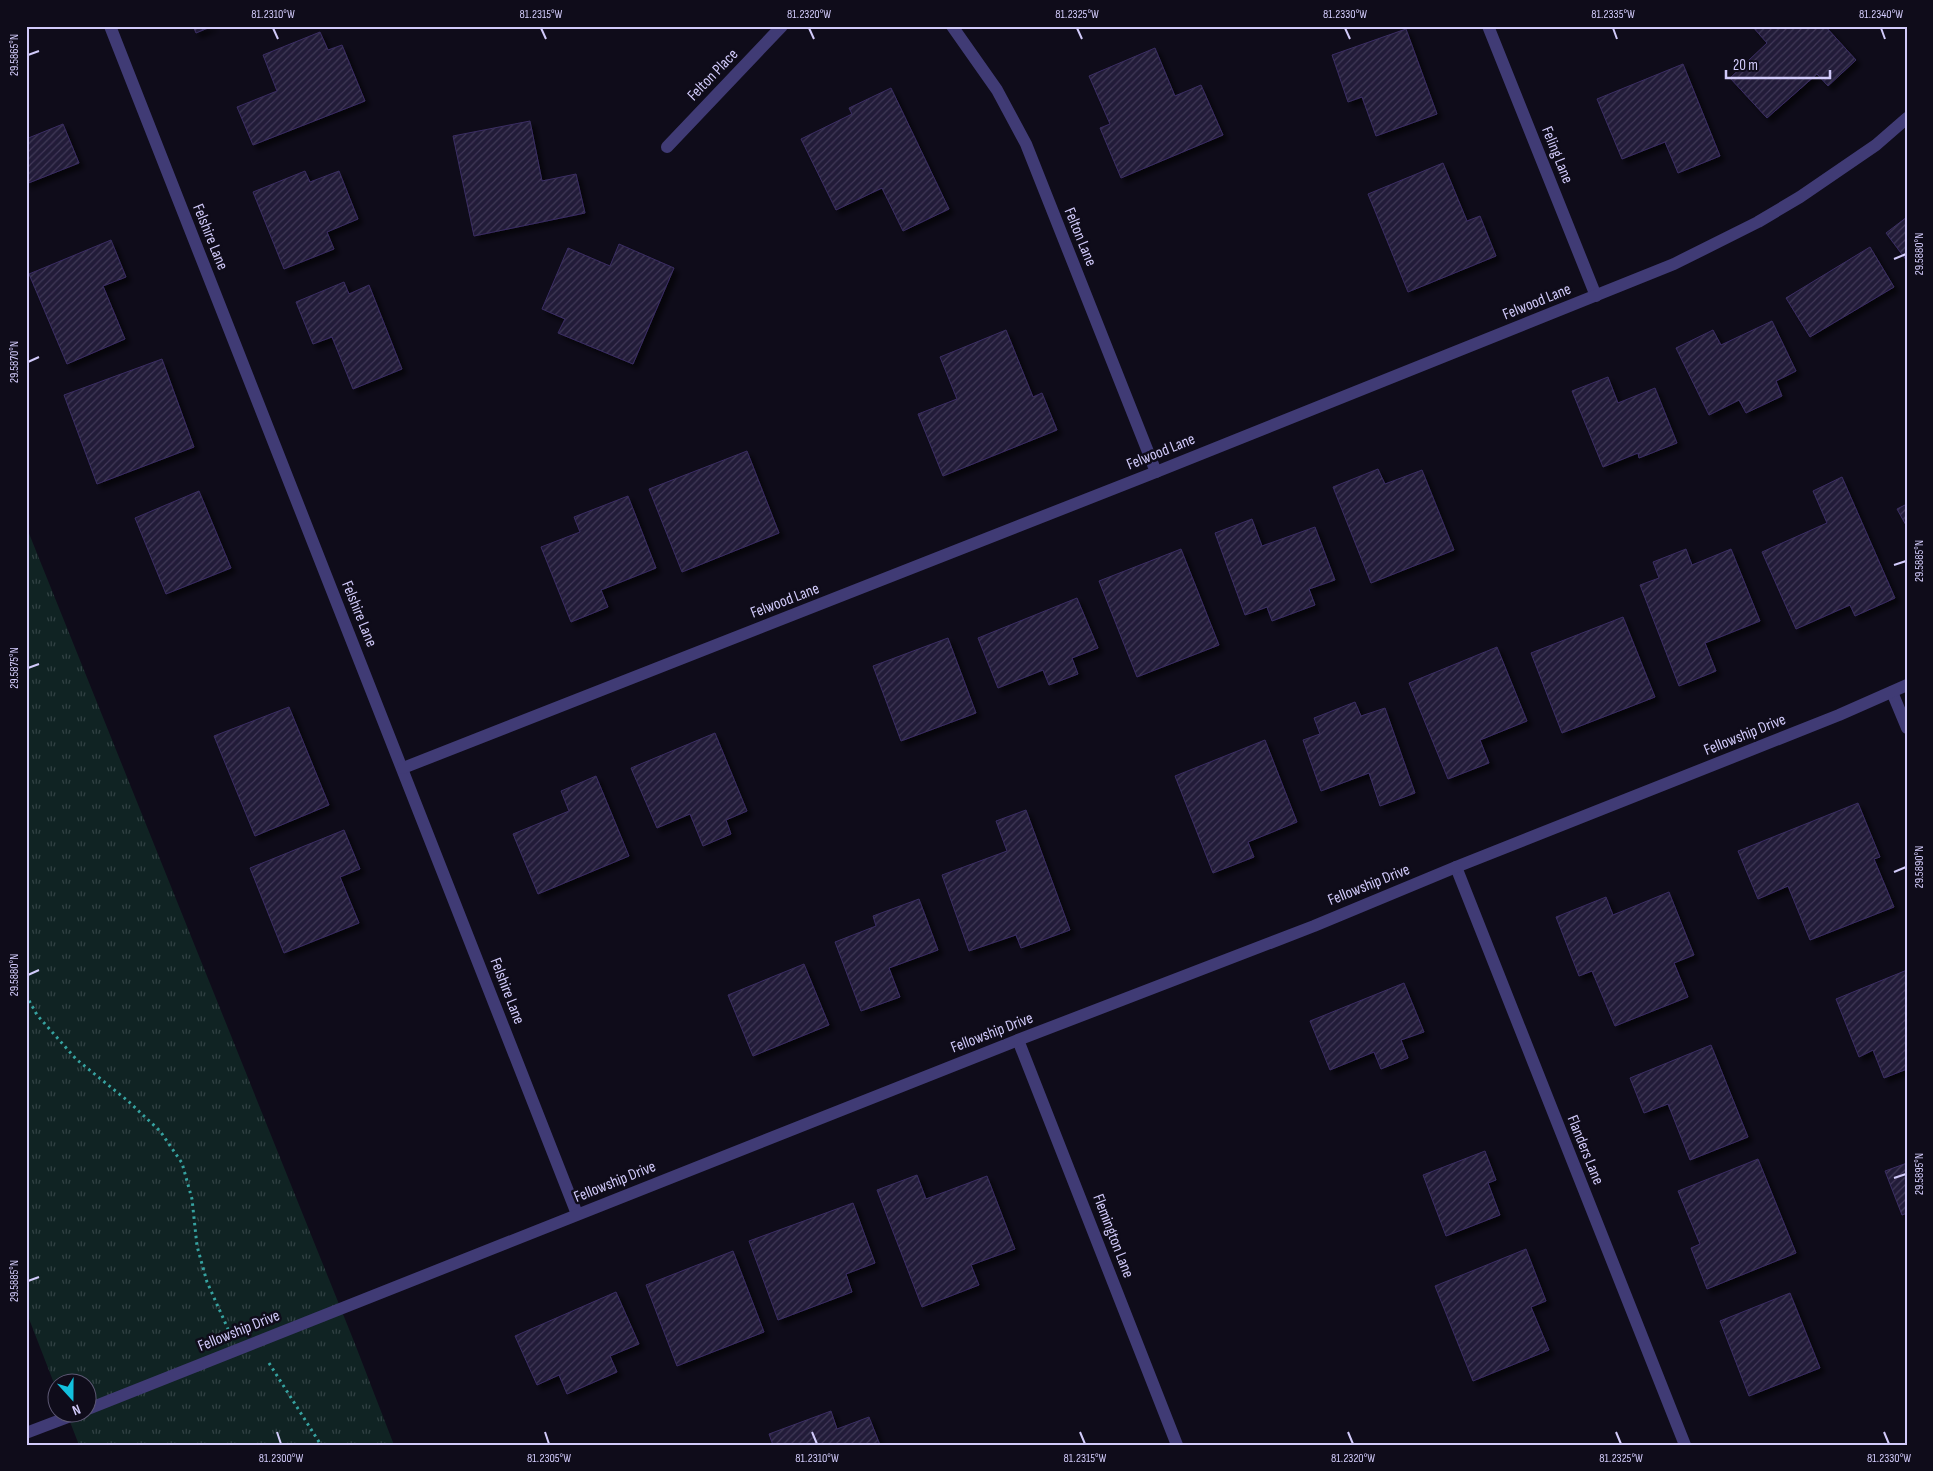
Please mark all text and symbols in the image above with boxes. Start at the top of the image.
text: 81.2310°W [251,7,295,22]
text: 81.2315°W [520,7,563,22]
text: 81.2320°W [787,7,831,22]
text: 81.2325°W [1055,7,1099,22]
text: 81.2330°W [1323,7,1367,22]
text: 81.2335°W [1591,7,1635,22]
text: 81.2340°W [1859,7,1903,22]
text: 29.5865°N [7,34,22,76]
street label: Felton Place [684,45,742,105]
scale bar [1726,48,1829,80]
text: 20 m [1733,56,1758,75]
street label: Feling Lane [1537,124,1577,186]
street label: Felshire Lane [188,201,232,273]
street label: Felton Lane [1060,205,1100,269]
text: 29.5880°N [1912,233,1927,275]
street label: Felwood Lane [1500,280,1574,324]
text: 29.5870°N [7,341,22,383]
street label: Felwood Lane [1124,430,1198,474]
text: 29.5885°N [1912,540,1927,582]
street label: Felshire Lane [337,578,381,650]
street label: Felwood Lane [748,579,822,623]
text: 29.5875°N [7,647,22,689]
street label: Fellowship Drive [1701,710,1789,760]
text: 29.5890°N [1912,846,1927,888]
street label: Fellowship Drive [1325,860,1413,910]
text: 29.5880°N [7,954,22,996]
street label: Felshire Lane [486,955,528,1027]
street label: Fellowship Drive [948,1009,1036,1057]
street label: Flanders Lane [1562,1113,1608,1187]
text: 29.5895°N [1912,1153,1927,1195]
street label: Fellowship Drive [571,1157,659,1207]
street label: Flemington Lane [1088,1191,1138,1281]
text: 29.5885°N [7,1260,22,1302]
street label: Fellowship Drive [195,1306,283,1356]
north arrow [48,1374,98,1424]
text: N [70,1400,83,1419]
text: 81.2300°W [259,1451,303,1466]
text: 81.2305°W [527,1451,571,1466]
text: 81.2310°W [795,1451,839,1466]
text: 81.2315°W [1064,1451,1107,1466]
text: 81.2320°W [1331,1451,1375,1466]
text: 81.2325°W [1599,1451,1643,1466]
text: 81.2330°W [1867,1451,1911,1466]

